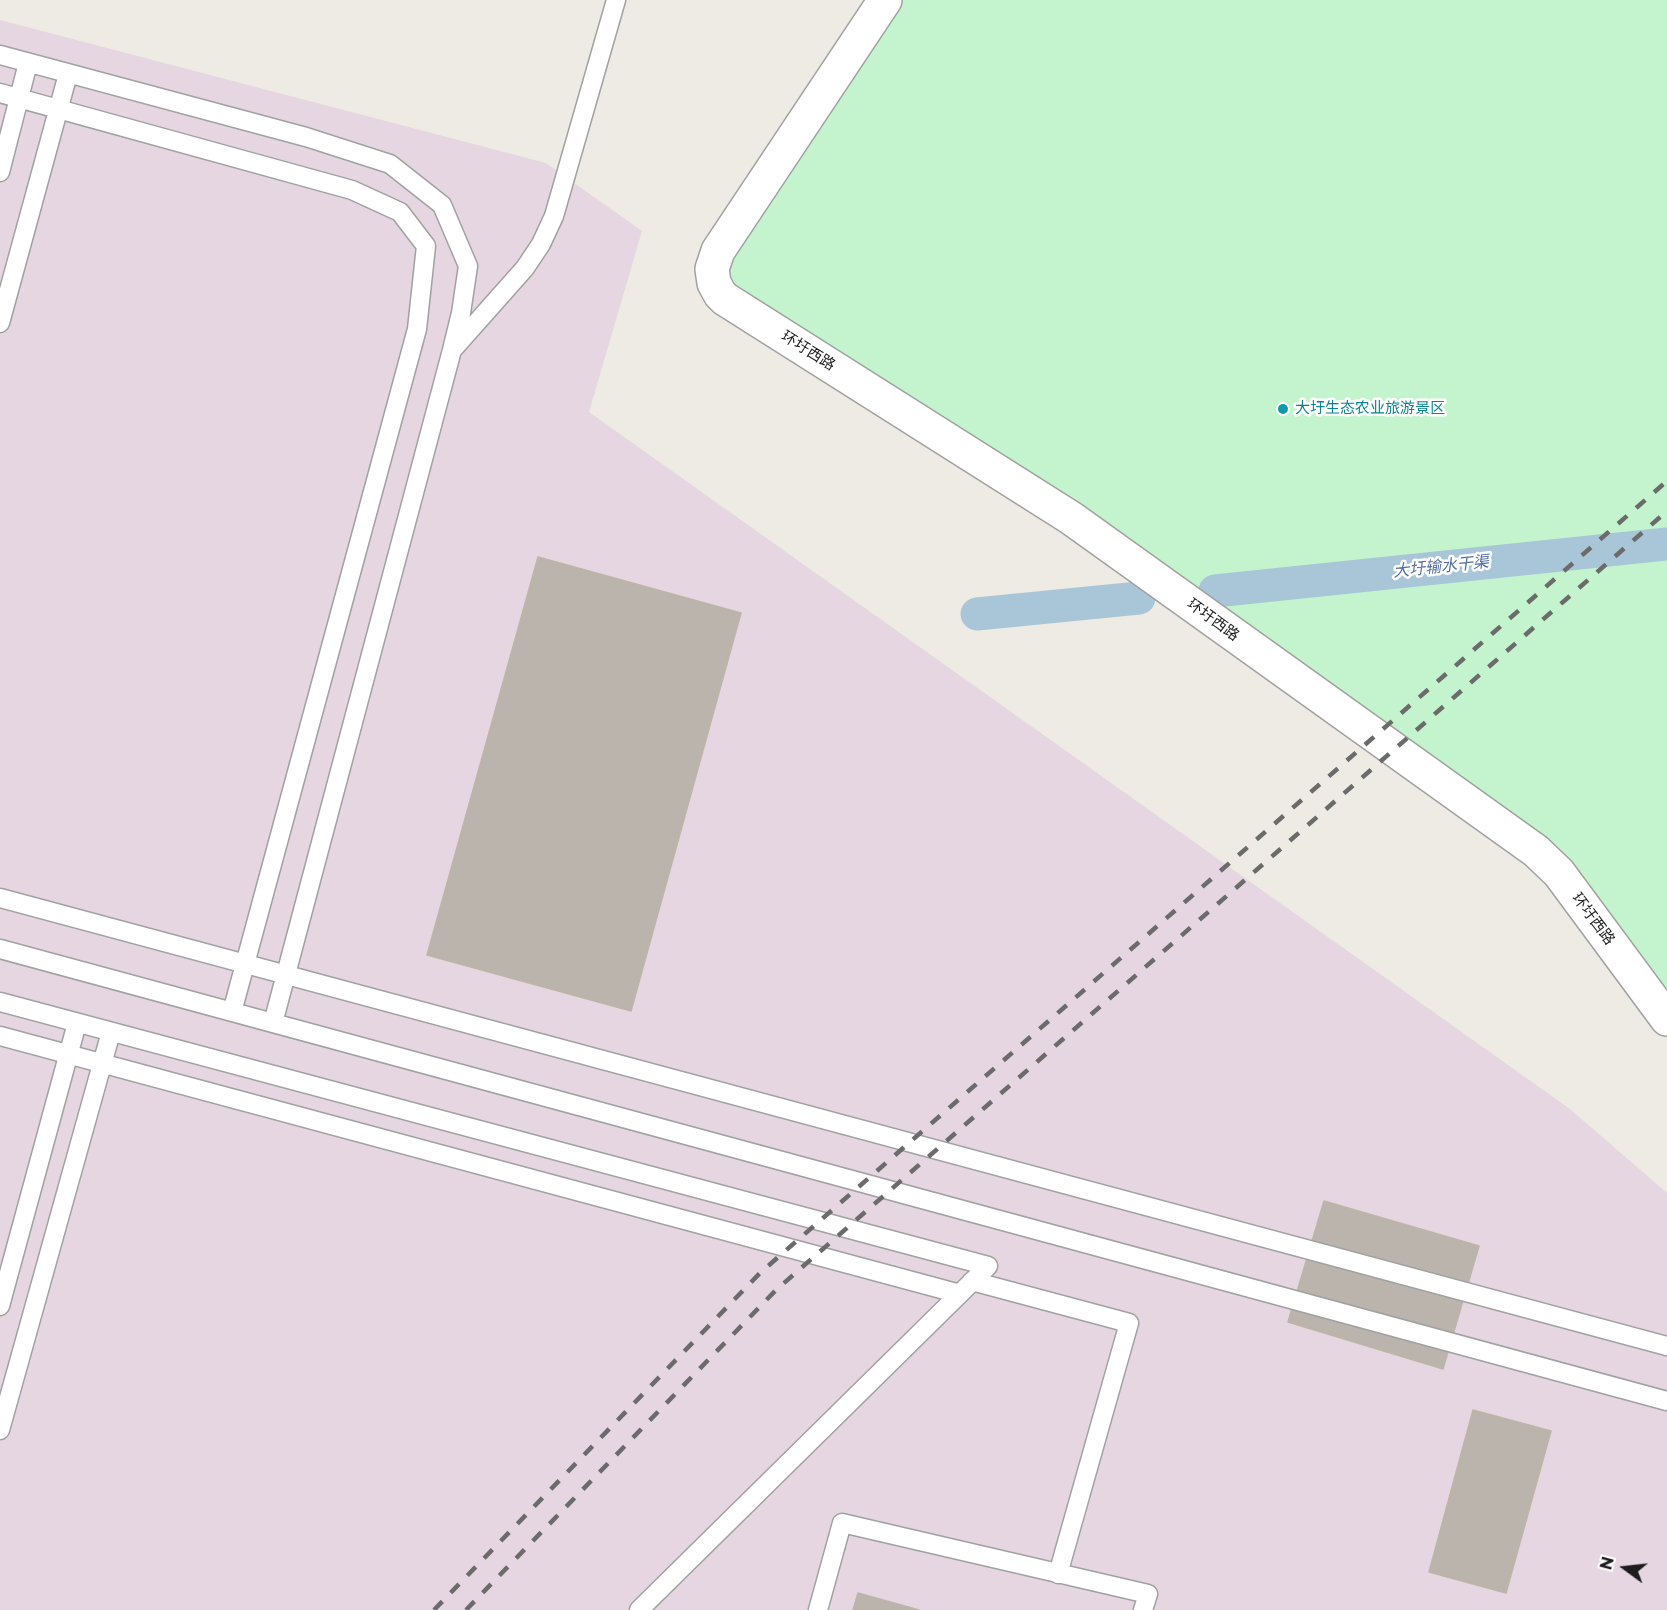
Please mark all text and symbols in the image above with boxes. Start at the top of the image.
street label: 环圩西路 [778,327,838,375]
place label: 大圩生态农业旅游景区 [1295,400,1445,418]
marker: 大圩生态农业旅游景区 [1276,402,1290,416]
water label: 大圩输水干渠 [1392,552,1490,582]
street label: 环圩西路 [1183,595,1243,645]
street label: 环圩西路 [1568,890,1618,948]
north arrow [1595,1538,1655,1598]
text: N [1596,1555,1618,1572]

